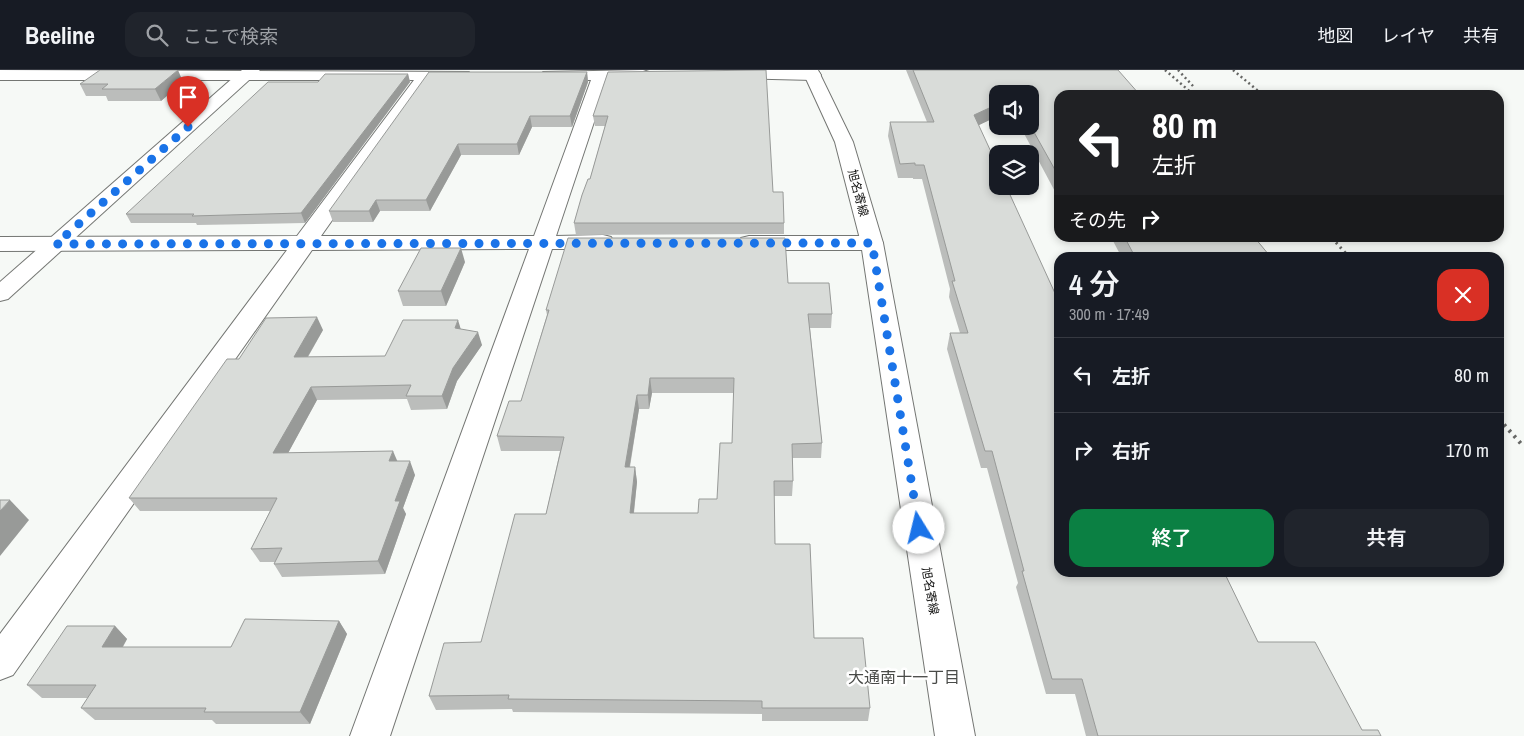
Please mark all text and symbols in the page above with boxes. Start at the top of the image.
search box [125,12,475,57]
text: Beeline [25,19,95,51]
icon: search [143,21,171,49]
text: ここで検索 [183,23,278,49]
text: 地図 [1318,23,1354,48]
text: レイヤ [1382,23,1435,48]
text: 共有 [1463,23,1499,48]
pin [167,76,209,127]
icon: arrive [174,83,202,111]
map controls [989,85,1039,195]
button: sound [989,85,1039,135]
text: 80 m [1152,102,1217,149]
icon: left [1069,110,1134,175]
button: layers [989,145,1039,195]
text: 左折 [1152,150,1196,180]
street label: 旭名寄線 [844,168,872,218]
icon: right [1136,205,1164,233]
text: その先 [1069,207,1126,233]
text: 4 分 [1069,264,1120,304]
button: close [1437,269,1489,321]
text: 300 m · 17:49 [1069,303,1149,325]
icon: left [1069,361,1097,389]
text: 80 m [1454,362,1489,388]
text: 左折 [1112,363,1150,389]
icon: right [1069,436,1097,464]
text: 170 m [1446,437,1489,463]
text: 右折 [1112,438,1150,464]
position arrow [892,501,944,553]
button: 終了 [1069,509,1274,567]
button: 共有 [1284,509,1489,567]
street label: 旭名寄線 [918,566,942,616]
district label: 大通南十一丁目 [848,666,960,688]

